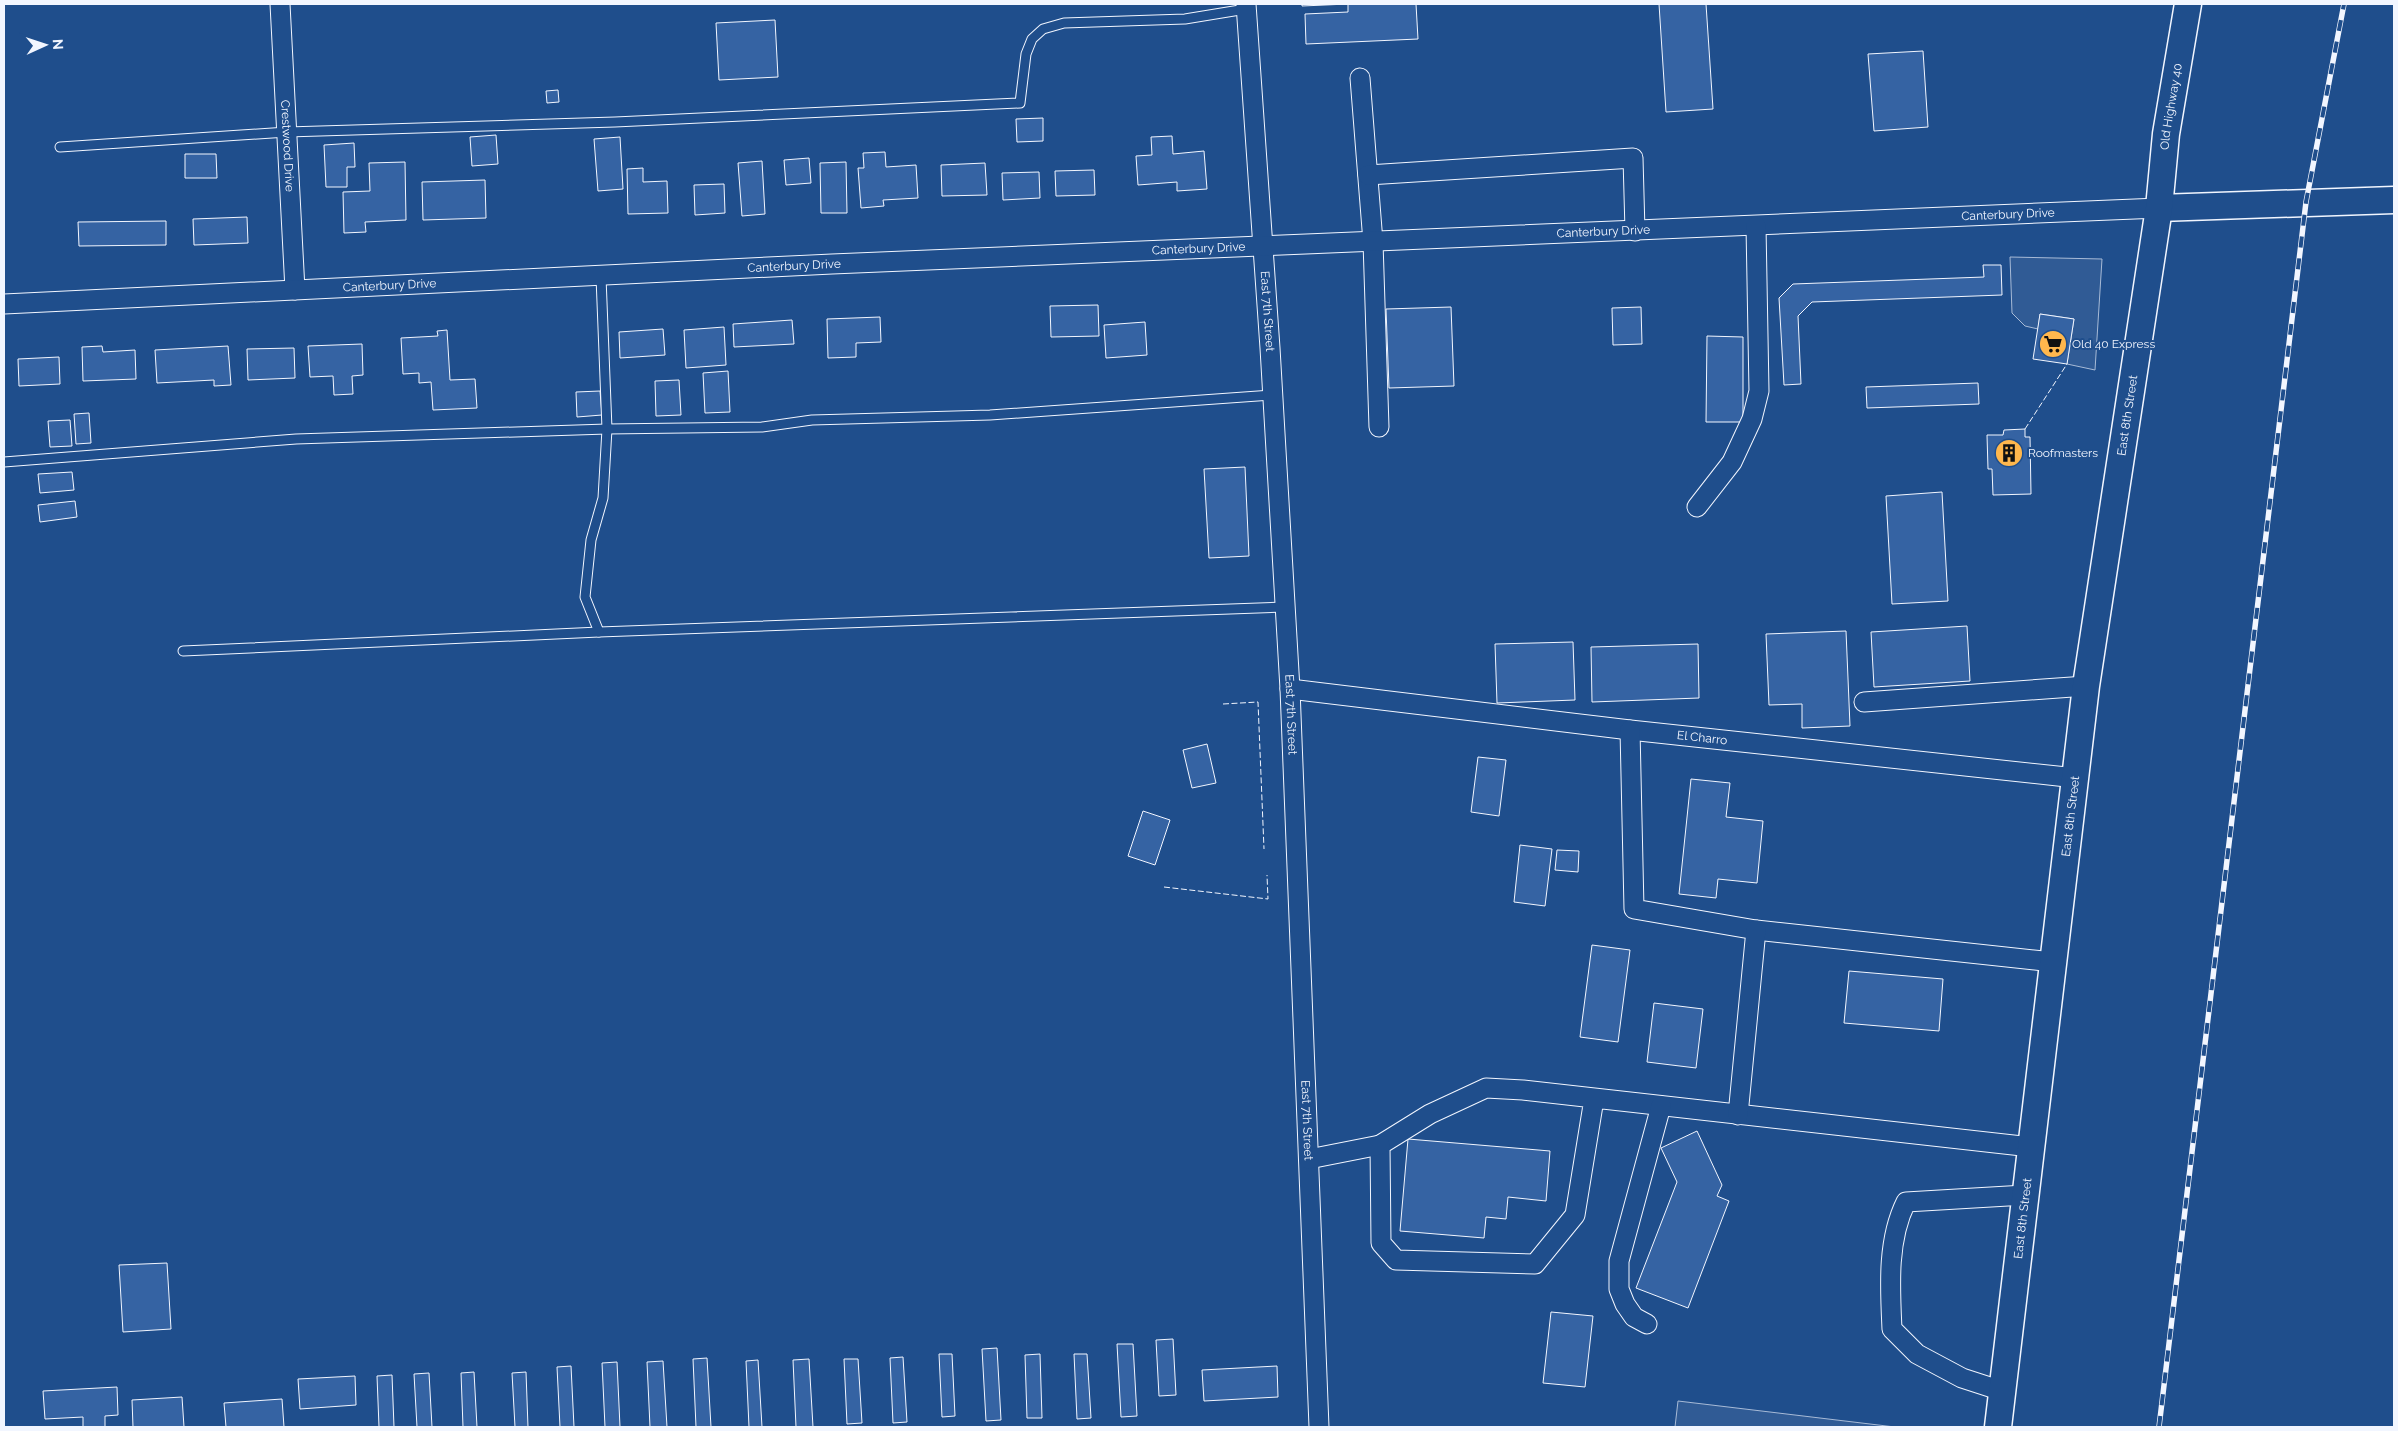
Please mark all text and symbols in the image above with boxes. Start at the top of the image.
north arrow [20,20,70,70]
text: N [50,39,66,50]
street label: Old Highway 40 [2158,62,2185,151]
street label: Crestwood Drive [278,99,297,192]
street label: Canterbury Drive [1961,205,2055,223]
street label: Canterbury Drive [1556,222,1650,240]
street label: Canterbury Drive [1152,240,1246,257]
street label: Canterbury Drive [747,257,841,275]
street label: East 7th Street [1258,271,1277,352]
street label: Canterbury Drive [342,276,437,295]
supermarket icon: Old 40 Express [2038,329,2068,359]
place label: Old 40 Express [2072,337,2155,351]
street label: East 8th Street [2114,374,2140,457]
building icon: Roofmasters [1994,438,2024,468]
place label: Roofmasters [2028,446,2098,460]
street label: East 7th Street [1282,674,1300,755]
street label: El Charro [1676,728,1728,747]
street label: East 8th Street [2059,775,2082,857]
street label: East 7th Street [1298,1080,1316,1161]
street label: East 8th Street [2011,1177,2035,1260]

